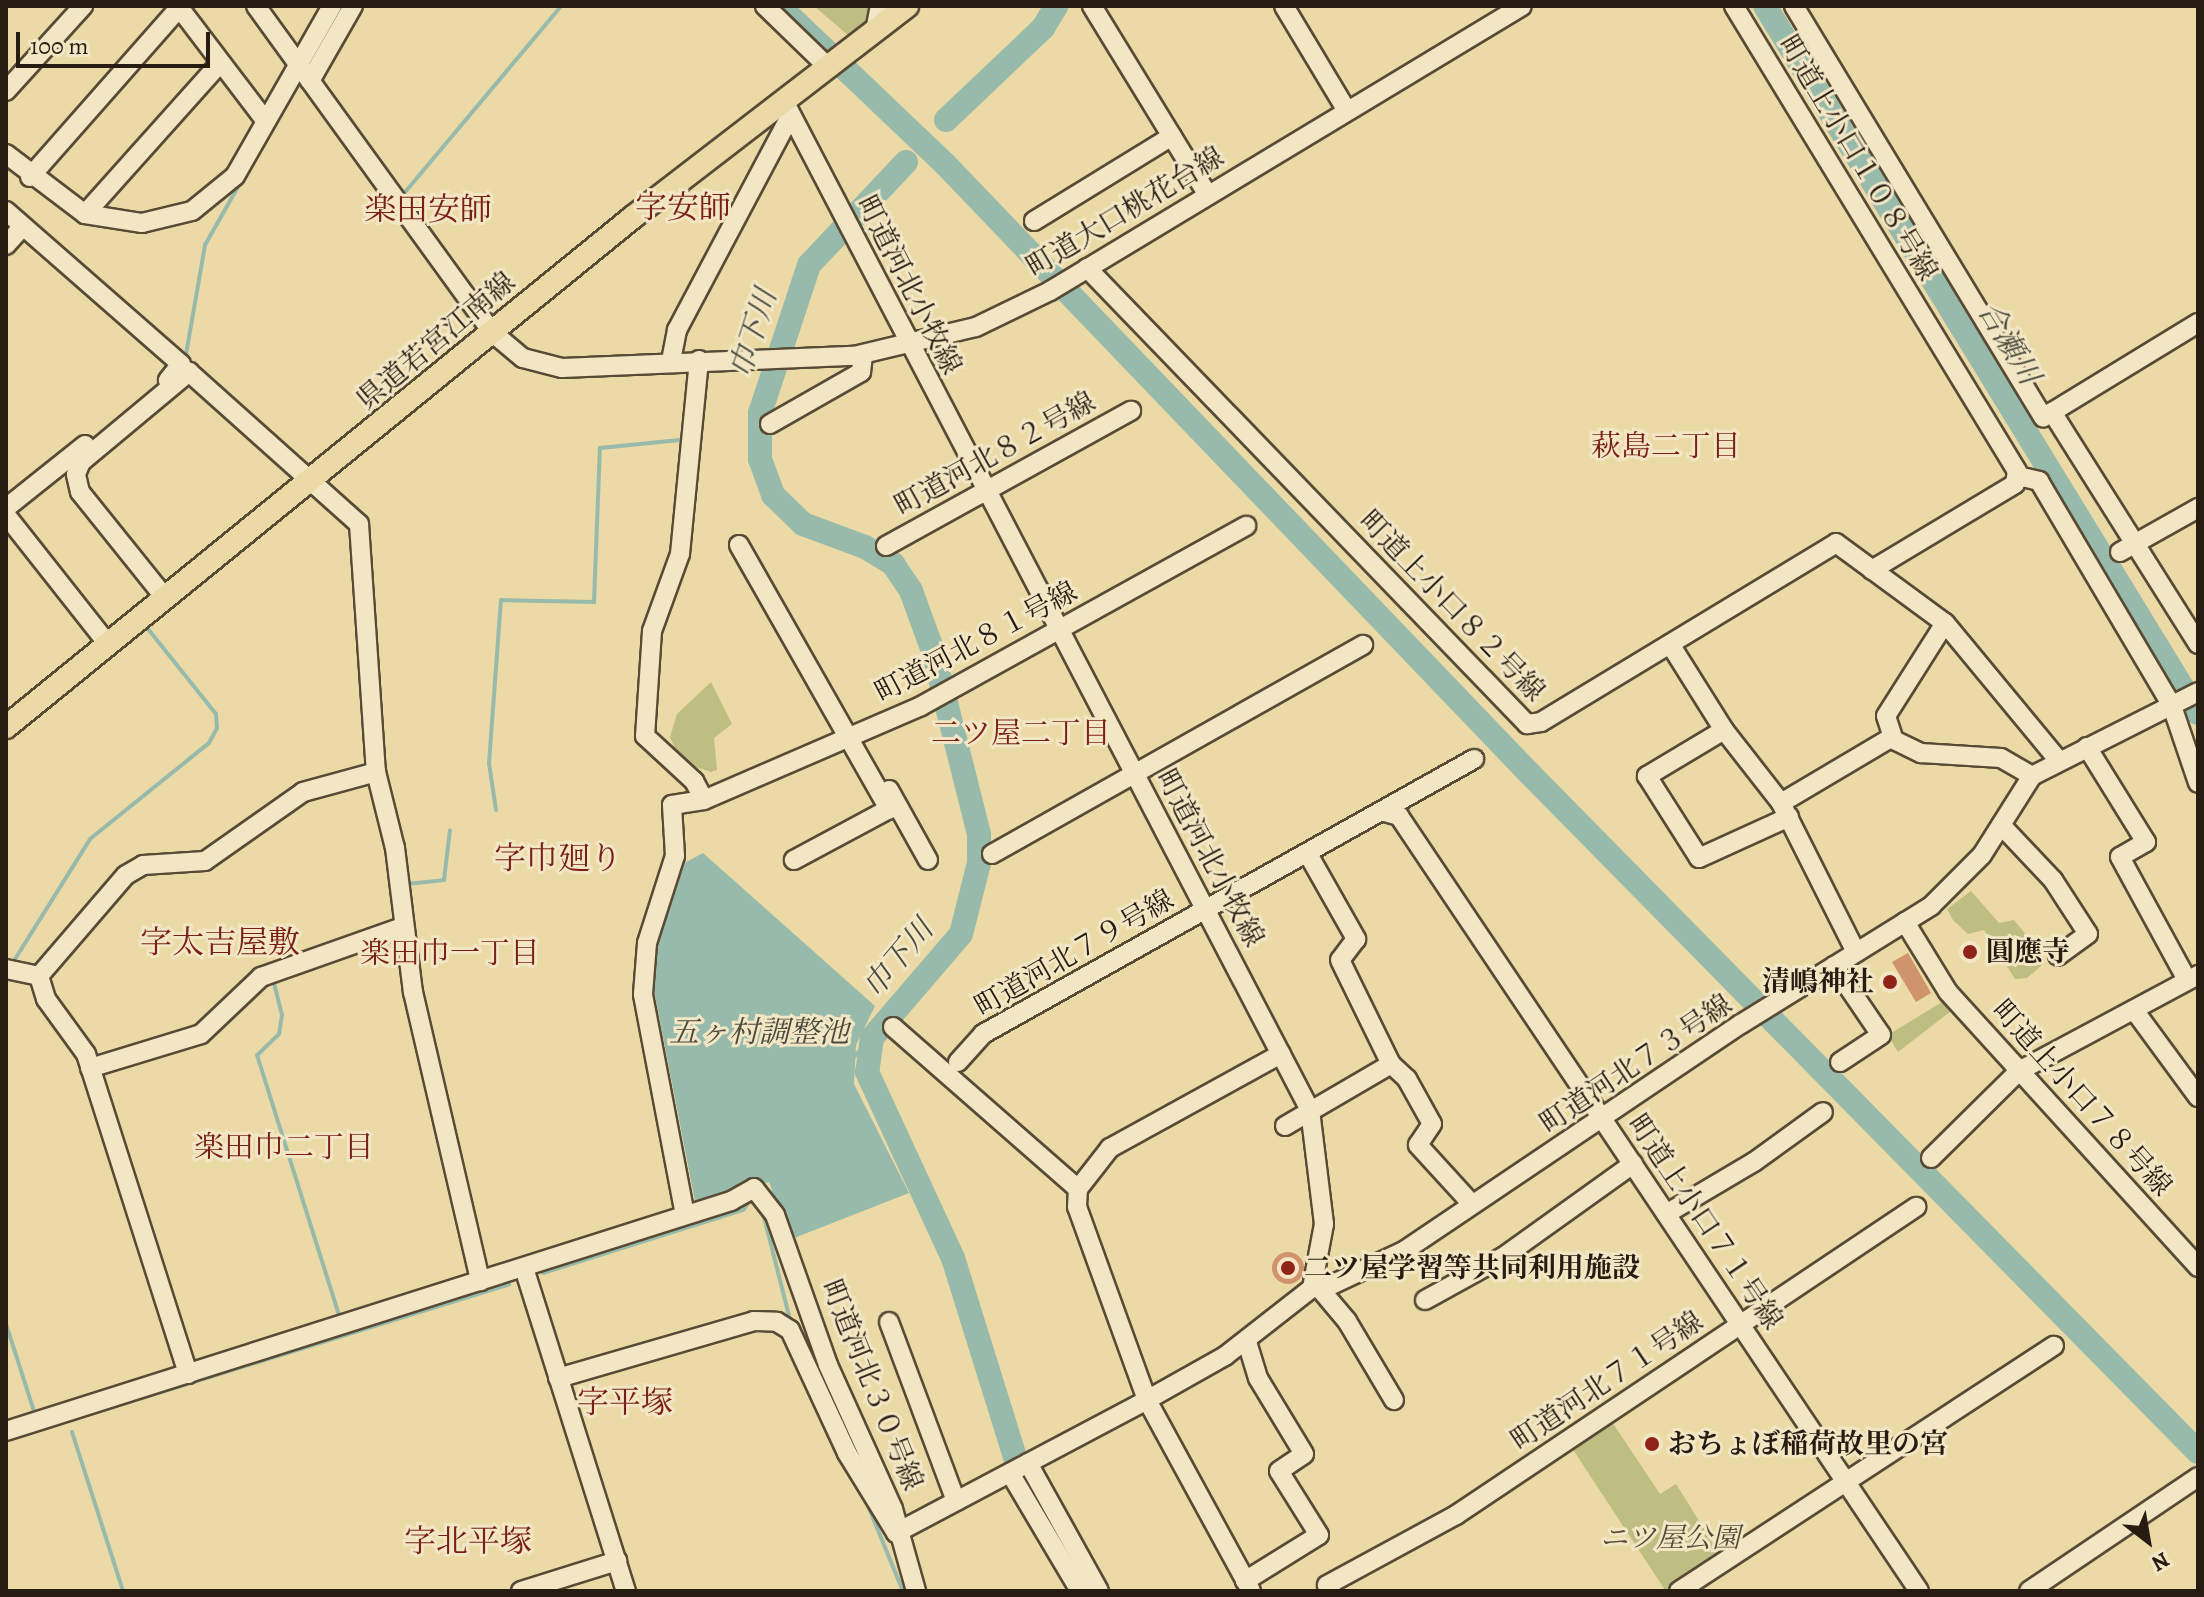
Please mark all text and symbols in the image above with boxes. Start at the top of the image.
scale bar [20,16,214,66]
street label: 町道上小口１０８号線 [1771,29,1945,287]
text: 100 m [30,30,89,62]
street label: 町道大口桃花台線 [1020,140,1230,284]
district label: 字安師 [635,188,731,226]
district label: 楽田安師 [364,190,492,228]
street label: 町道河北小牧線 [850,190,968,380]
street label: 県道若宮江南線 [350,265,522,417]
water label: 巾下川 [722,285,784,381]
water label: 合瀬川 [1970,295,2048,391]
street label: 町道河北８２号線 [889,385,1101,523]
district label: 萩島二丁目 [1591,428,1741,464]
street label: 町道上小口８２号線 [1352,504,1552,708]
street label: 町道河北８１号線 [869,575,1083,709]
district label: 二ツ屋二丁目 [931,715,1111,751]
street label: 町道河北小牧線 [1149,764,1271,952]
district label: 字巾廻り [494,839,622,877]
street label: 町道河北７９号線 [969,882,1179,1024]
water label: 巾下川 [855,912,941,1004]
district label: 字太吉屋敷 [140,923,300,961]
district label: 楽田巾一丁目 [360,935,540,971]
place label: 圓應寺 [1986,935,2070,969]
marker: 圓應寺 [1961,943,1979,961]
place label: 清嶋神社 [1762,965,1874,999]
marker: 清嶋神社 [1881,973,1899,991]
street label: 町道河北７３号線 [1534,987,1738,1141]
street label: 町道上小口７８号線 [1985,993,2179,1203]
water label: 五ヶ村調整池 [669,1014,849,1050]
street label: 町道上小口７１号線 [1621,1108,1789,1336]
district label: 楽田巾二丁目 [194,1129,374,1165]
place label: 二ツ屋学習等共同利用施設 [1304,1251,1640,1285]
marker: 二ツ屋学習等共同利用施設 [1279,1259,1297,1277]
street label: 町道河北３０号線 [814,1275,930,1495]
street label: 町道河北７１号線 [1505,1304,1709,1458]
district label: 字平塚 [577,1383,673,1421]
place label: おちょぼ稲荷故里の宮 [1668,1427,1948,1461]
marker: おちょぼ稲荷故里の宮 [1643,1435,1661,1453]
north arrow [2108,1501,2188,1581]
park label: ニツ屋公園 [1600,1521,1740,1555]
district label: 字北平塚 [404,1522,532,1560]
text: N [2146,1545,2175,1579]

